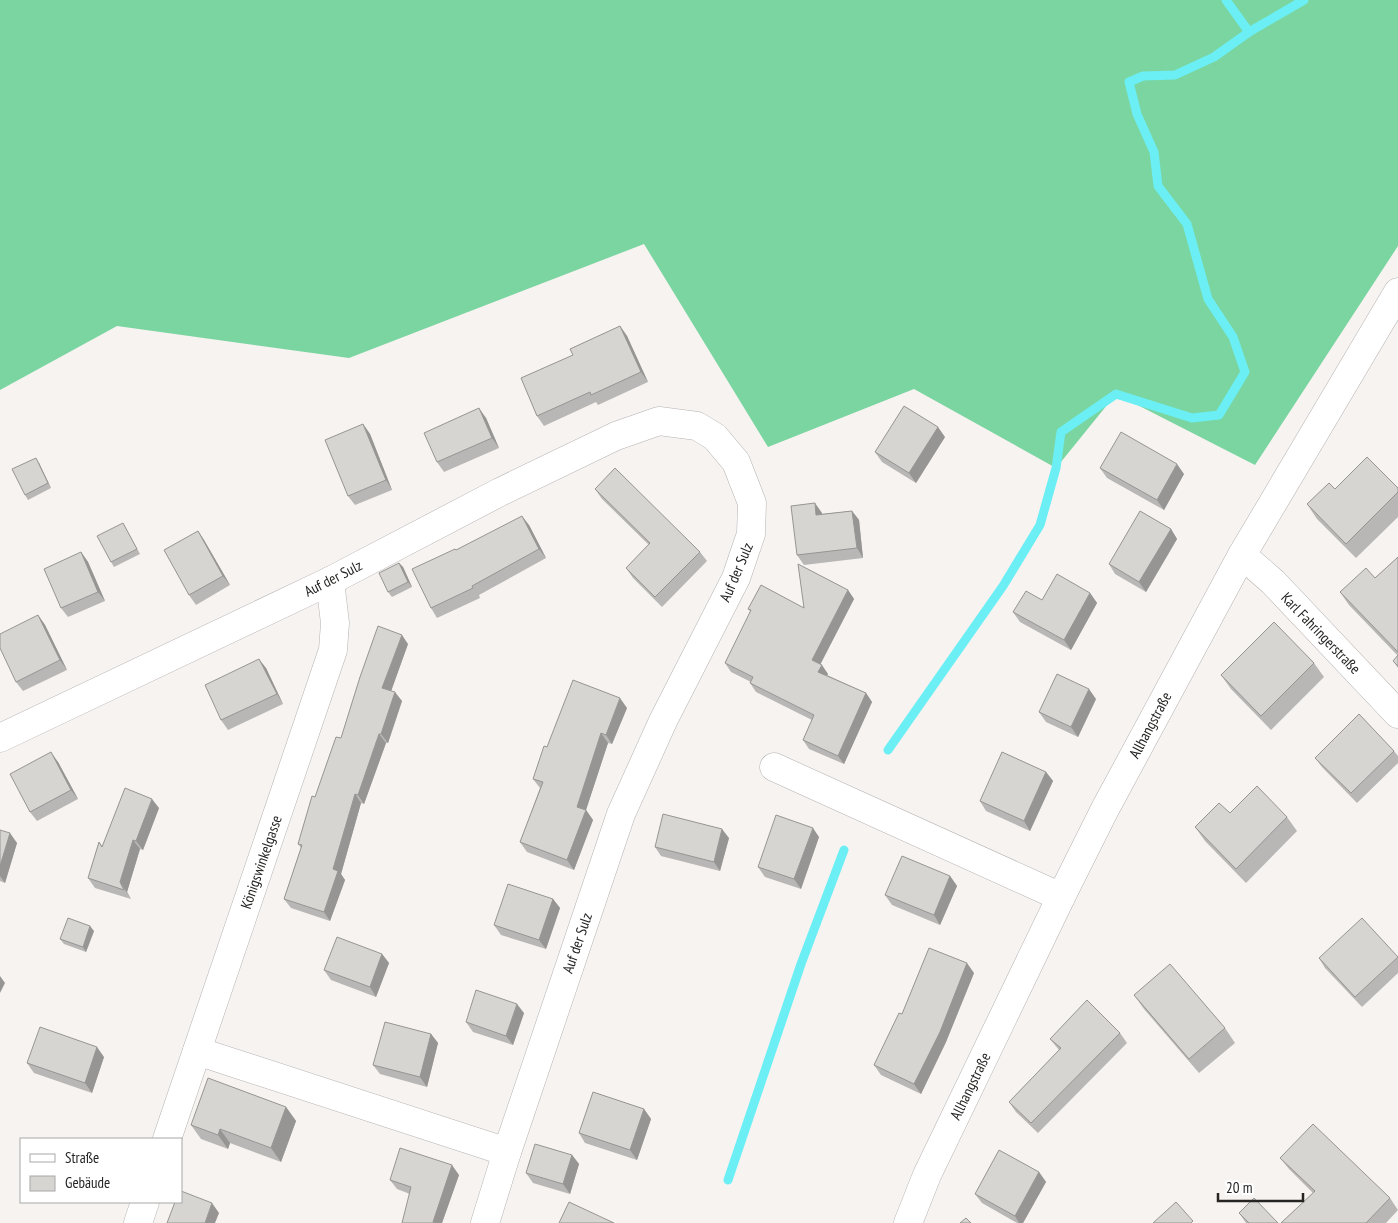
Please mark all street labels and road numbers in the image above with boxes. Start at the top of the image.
street label: Auf der Sulz [715,540,757,604]
street label: Auf der Sulz [301,555,365,601]
street label: Karl Fahringerstraße [1277,588,1365,678]
street label: Allhangstraße [1125,688,1175,762]
street label: Königswinkelgasse [236,813,286,911]
street label: Auf der Sulz [558,910,596,976]
street label: Allhangstraße [946,1049,994,1123]

